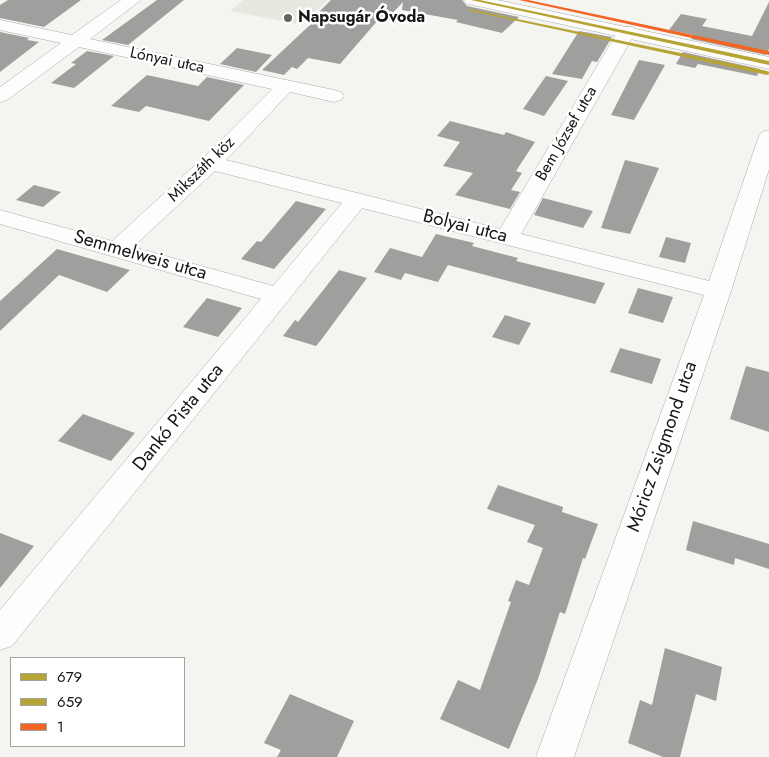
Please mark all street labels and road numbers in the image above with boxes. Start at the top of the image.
street label: Lónyai utca [128,44,206,78]
street label: Bem József utca [532,83,602,185]
street label: Mikszáth köz [165,133,239,207]
street label: Bolyai utca [420,206,510,248]
street label: Semmelweis utca [71,226,209,286]
street label: Móricz Zsigmond utca [623,359,703,535]
street label: Dankó Pista utca [129,360,229,476]

